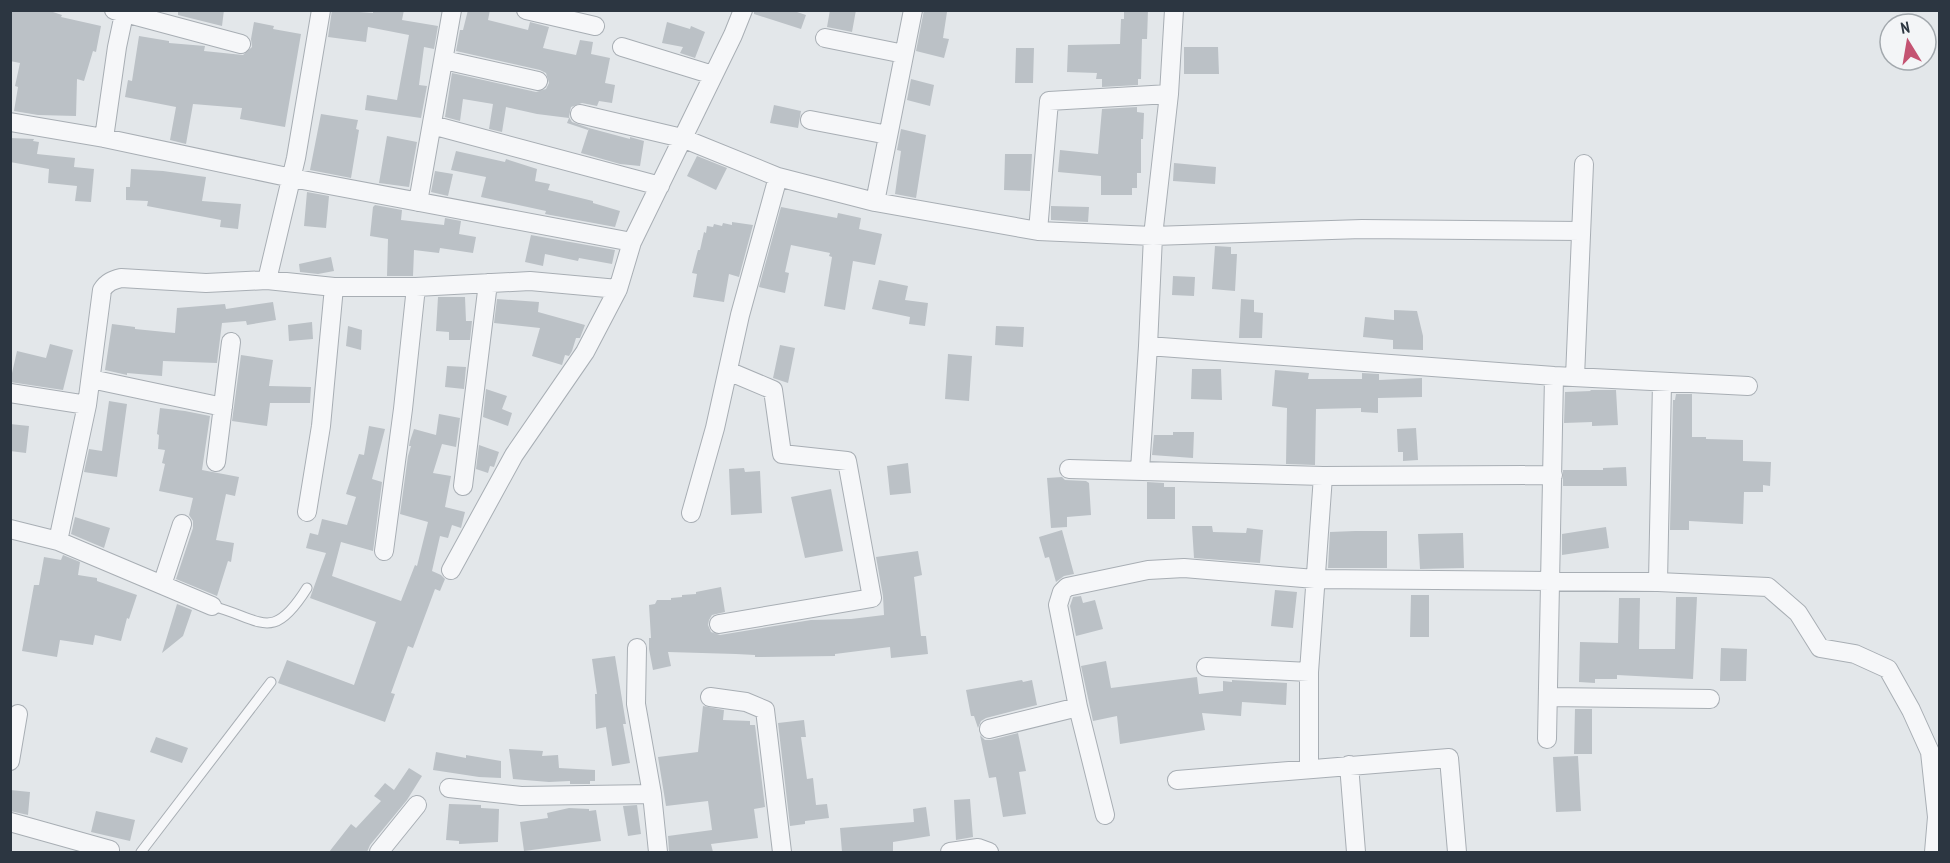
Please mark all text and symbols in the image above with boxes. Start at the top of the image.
north arrow [1878,12,1938,72]
text: N [1899,17,1911,38]

